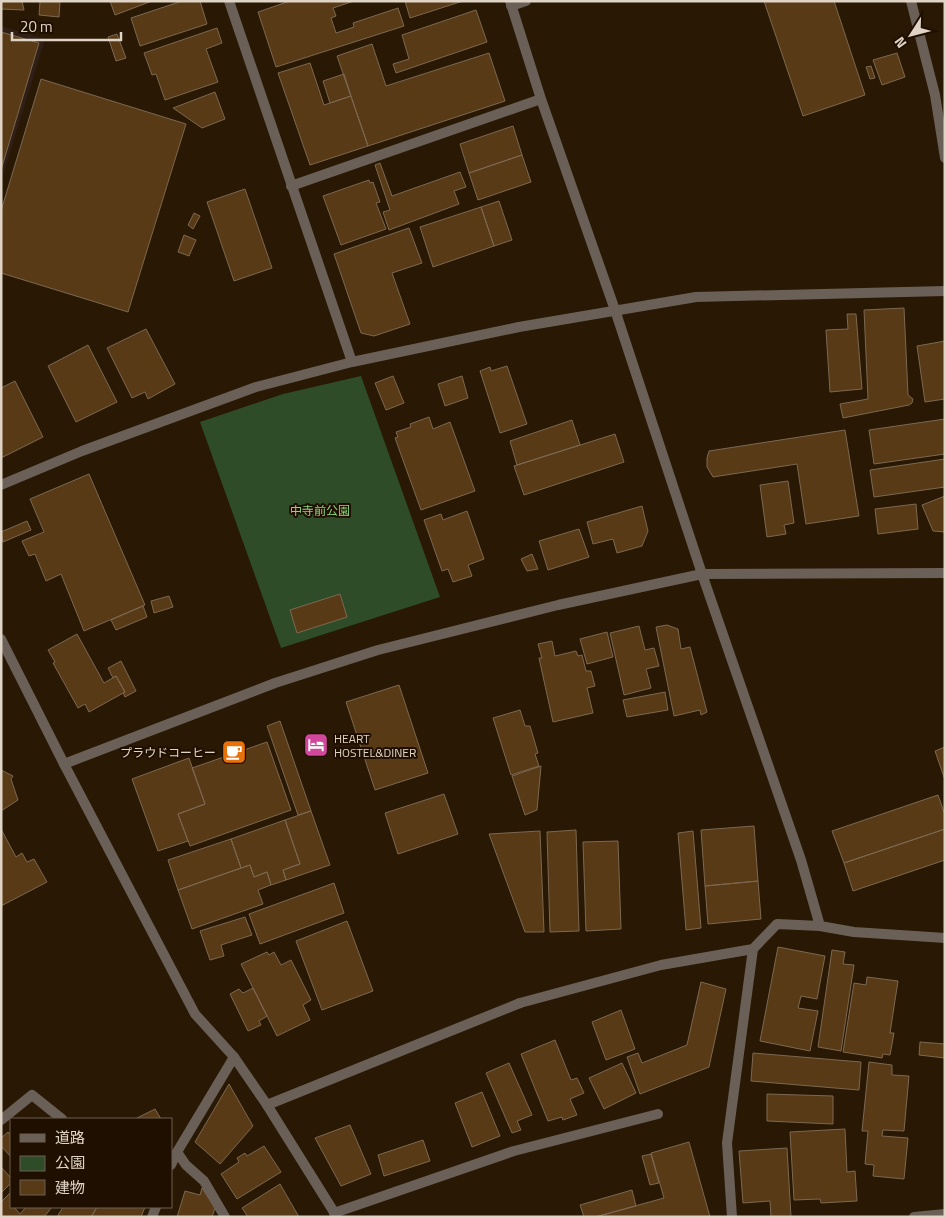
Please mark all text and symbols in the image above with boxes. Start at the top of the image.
scale bar [12,10,121,42]
north arrow [886,10,936,60]
text: 20 m [20,15,53,38]
text: N [889,33,911,53]
park label: 中寺前公園 [290,501,350,520]
place label: HEART HOSTEL&DINER [334,729,416,762]
hotel icon: HEART HOSTEL&DINER [303,732,329,758]
cafe icon: プラウドコーヒー [221,739,247,765]
place label: プラウドコーヒー [120,743,216,762]
legend [10,1118,172,1208]
text: 道路 [55,1126,85,1149]
text: 公園 [55,1151,85,1174]
text: 建物 [55,1176,85,1199]

